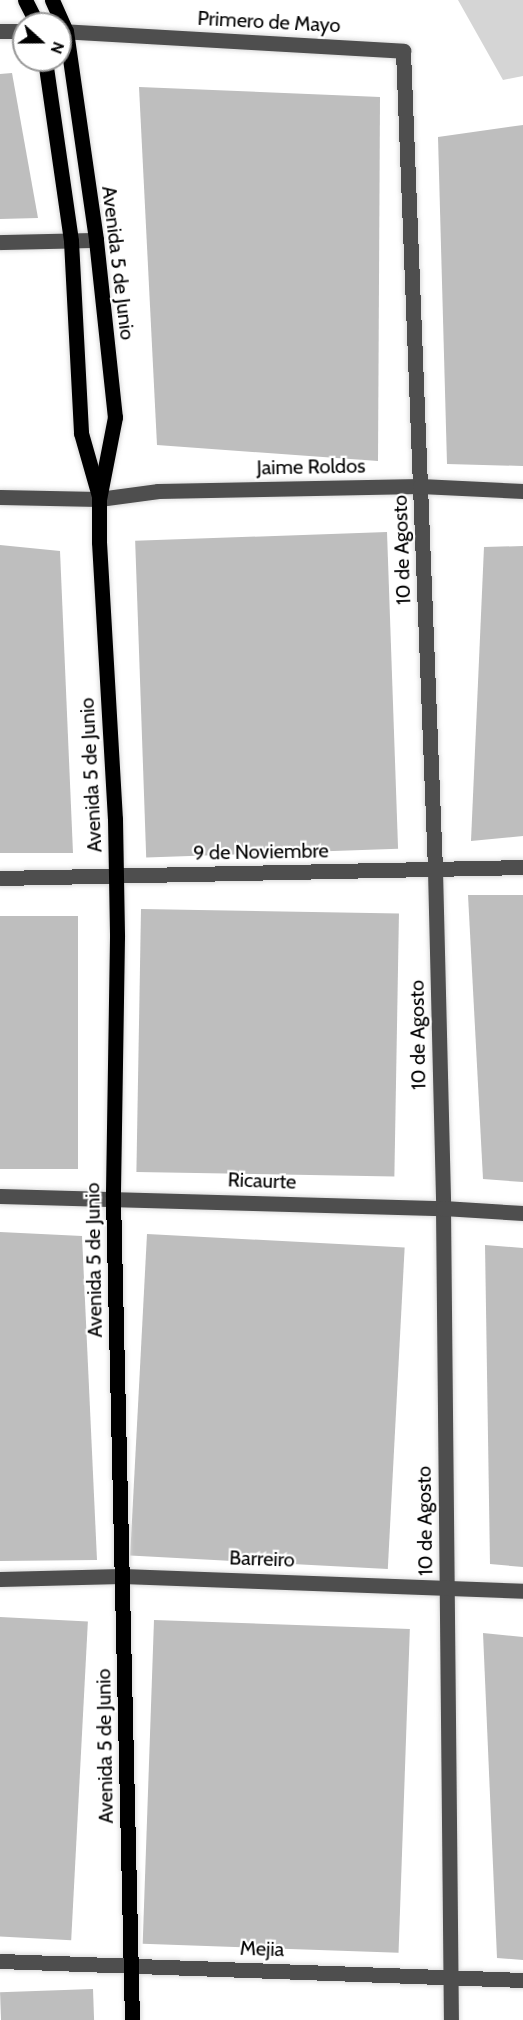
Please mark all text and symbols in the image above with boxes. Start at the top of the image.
street label: Primero de Mayo [197,6,341,38]
north arrow [12,12,72,72]
text: N [47,39,68,57]
street label: Avenida 5 de Junio [97,185,139,341]
street label: Jaime Roldos [256,454,366,480]
street label: 10 de Agosto [388,495,416,605]
street label: Avenida 5 de Junio [75,697,107,853]
street label: 9 de Noviembre [193,839,329,865]
street label: 10 de Agosto [405,980,431,1090]
street label: Ricaurte [227,1168,297,1194]
street label: Avenida 5 de Junio [81,1182,107,1338]
street label: 10 de Agosto [412,1466,438,1576]
street label: Barreiro [229,1546,295,1572]
street label: Avenida 5 de Junio [92,1668,118,1824]
street label: Mejia [239,1936,285,1962]

